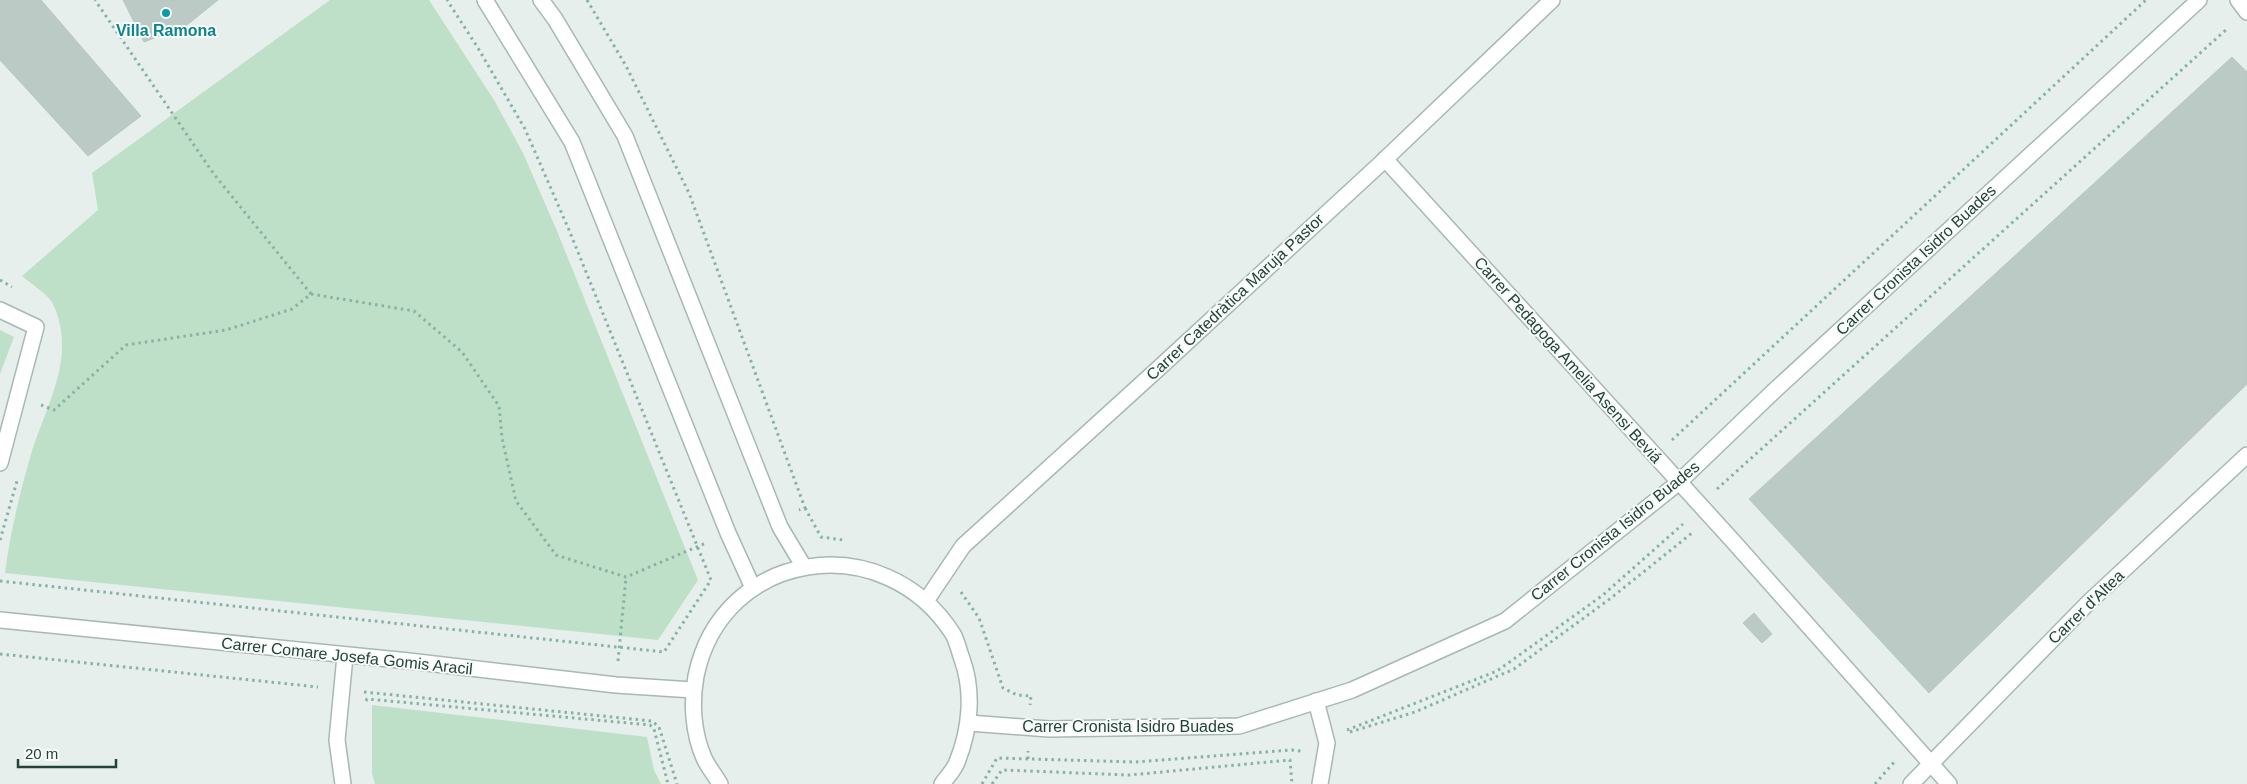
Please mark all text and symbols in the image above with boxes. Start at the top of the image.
marker: Villa Ramona [160,7,172,19]
place label: Villa Ramona [116,22,216,39]
street label: Carrer Cronista Isidro Buades [1833,182,1999,338]
street label: Carrer Catedràtica Maruja Pastor [1143,210,1327,384]
street label: Carrer Pedagoga Amelia Asensi Beviá [1471,254,1665,467]
street label: Carrer Cronista Isidro Buades [1527,458,1703,604]
street label: Carrer d'Altea [2045,567,2127,647]
street label: Carrer Comare Josefa Gomis Aracil [221,634,473,678]
street label: Carrer Cronista Isidro Buades [1022,718,1234,735]
scale bar [18,736,115,768]
text: 20 m [25,745,58,762]

